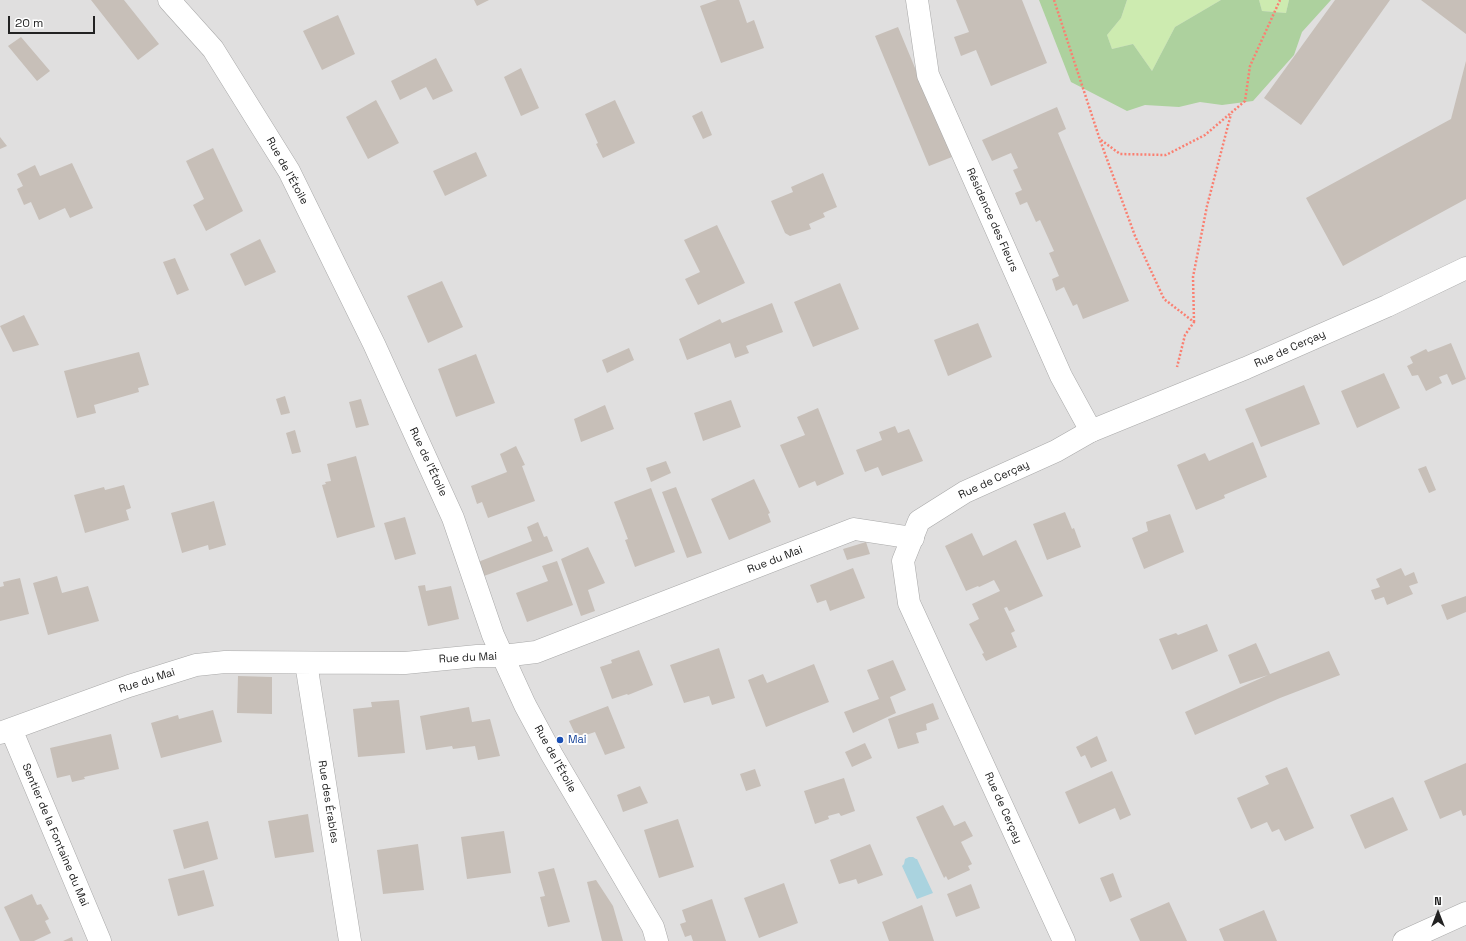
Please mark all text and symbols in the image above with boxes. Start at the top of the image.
scale bar [10,8,97,34]
text: 20 m [15,15,43,31]
street label: Rue de l'Étoile [263,135,311,207]
street label: Résidence des Fleurs [963,166,1021,274]
street label: Rue de Cerçay [1252,327,1328,371]
street label: Rue de l'Étoile [406,425,450,499]
street label: Rue de Cerçay [957,458,1031,502]
street label: Rue du Mai [745,543,805,577]
street label: Rue du Mai [439,650,497,666]
street label: Rue du Mai [117,666,177,696]
street label: Rue de l'Étoile [531,723,579,795]
place label: Mai [568,733,587,747]
marker: Mai [555,735,565,745]
street label: Rue des Érables [315,760,341,844]
street label: Sentier de la Fontaine du Mai [19,762,91,908]
street label: Rue de Cerçay [981,770,1025,846]
north arrow [1418,893,1458,933]
text: N [1434,894,1442,908]

